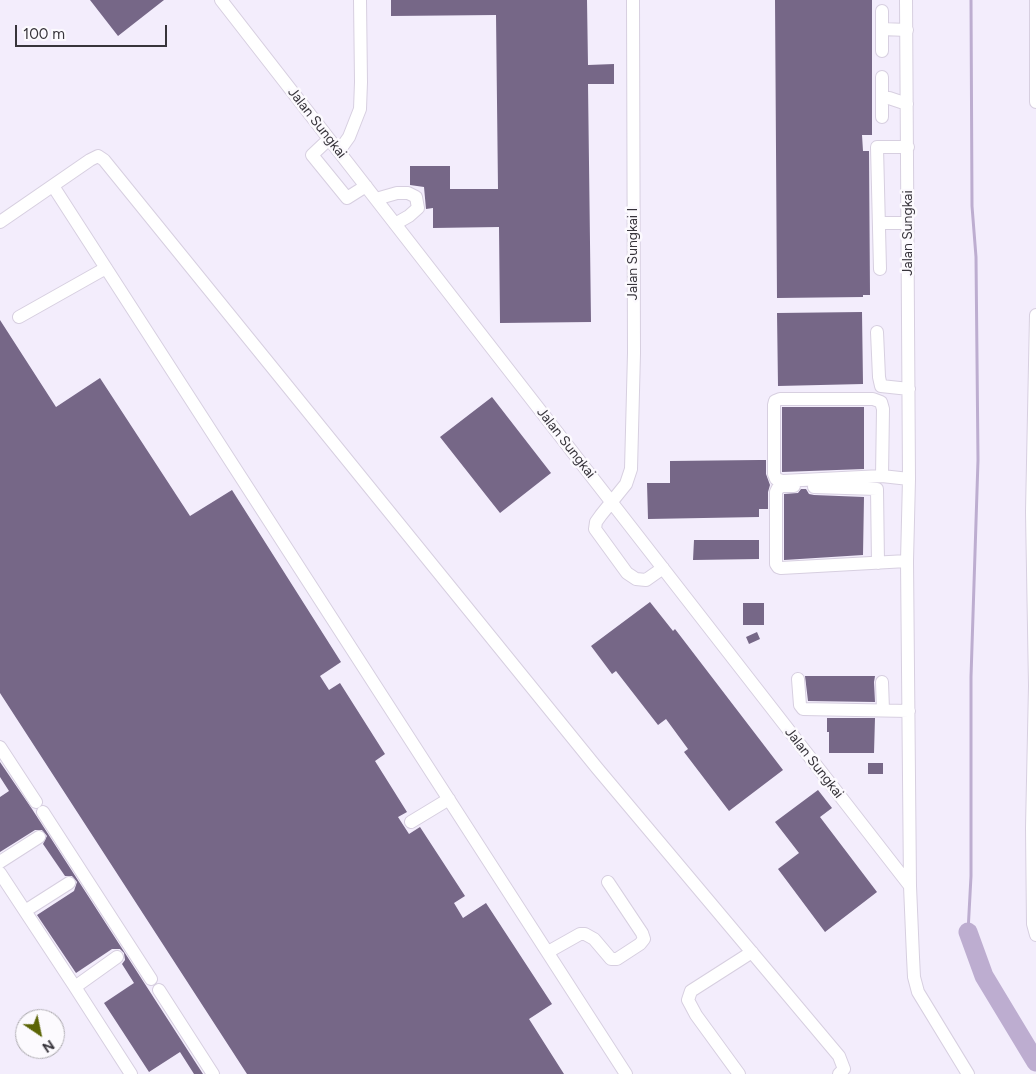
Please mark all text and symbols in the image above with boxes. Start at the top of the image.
scale bar [18,15,170,47]
text: 100 m [23,25,65,43]
street label: Jalan Sungkai [284,84,350,162]
street label: Jalan Sungkai [900,190,916,276]
street label: Jalan Sungkai I [625,208,641,300]
street label: Jalan Sungkai [533,404,599,482]
street label: Jalan Sungkai [781,724,847,802]
north arrow [15,1009,65,1059]
text: N [39,1036,57,1056]

